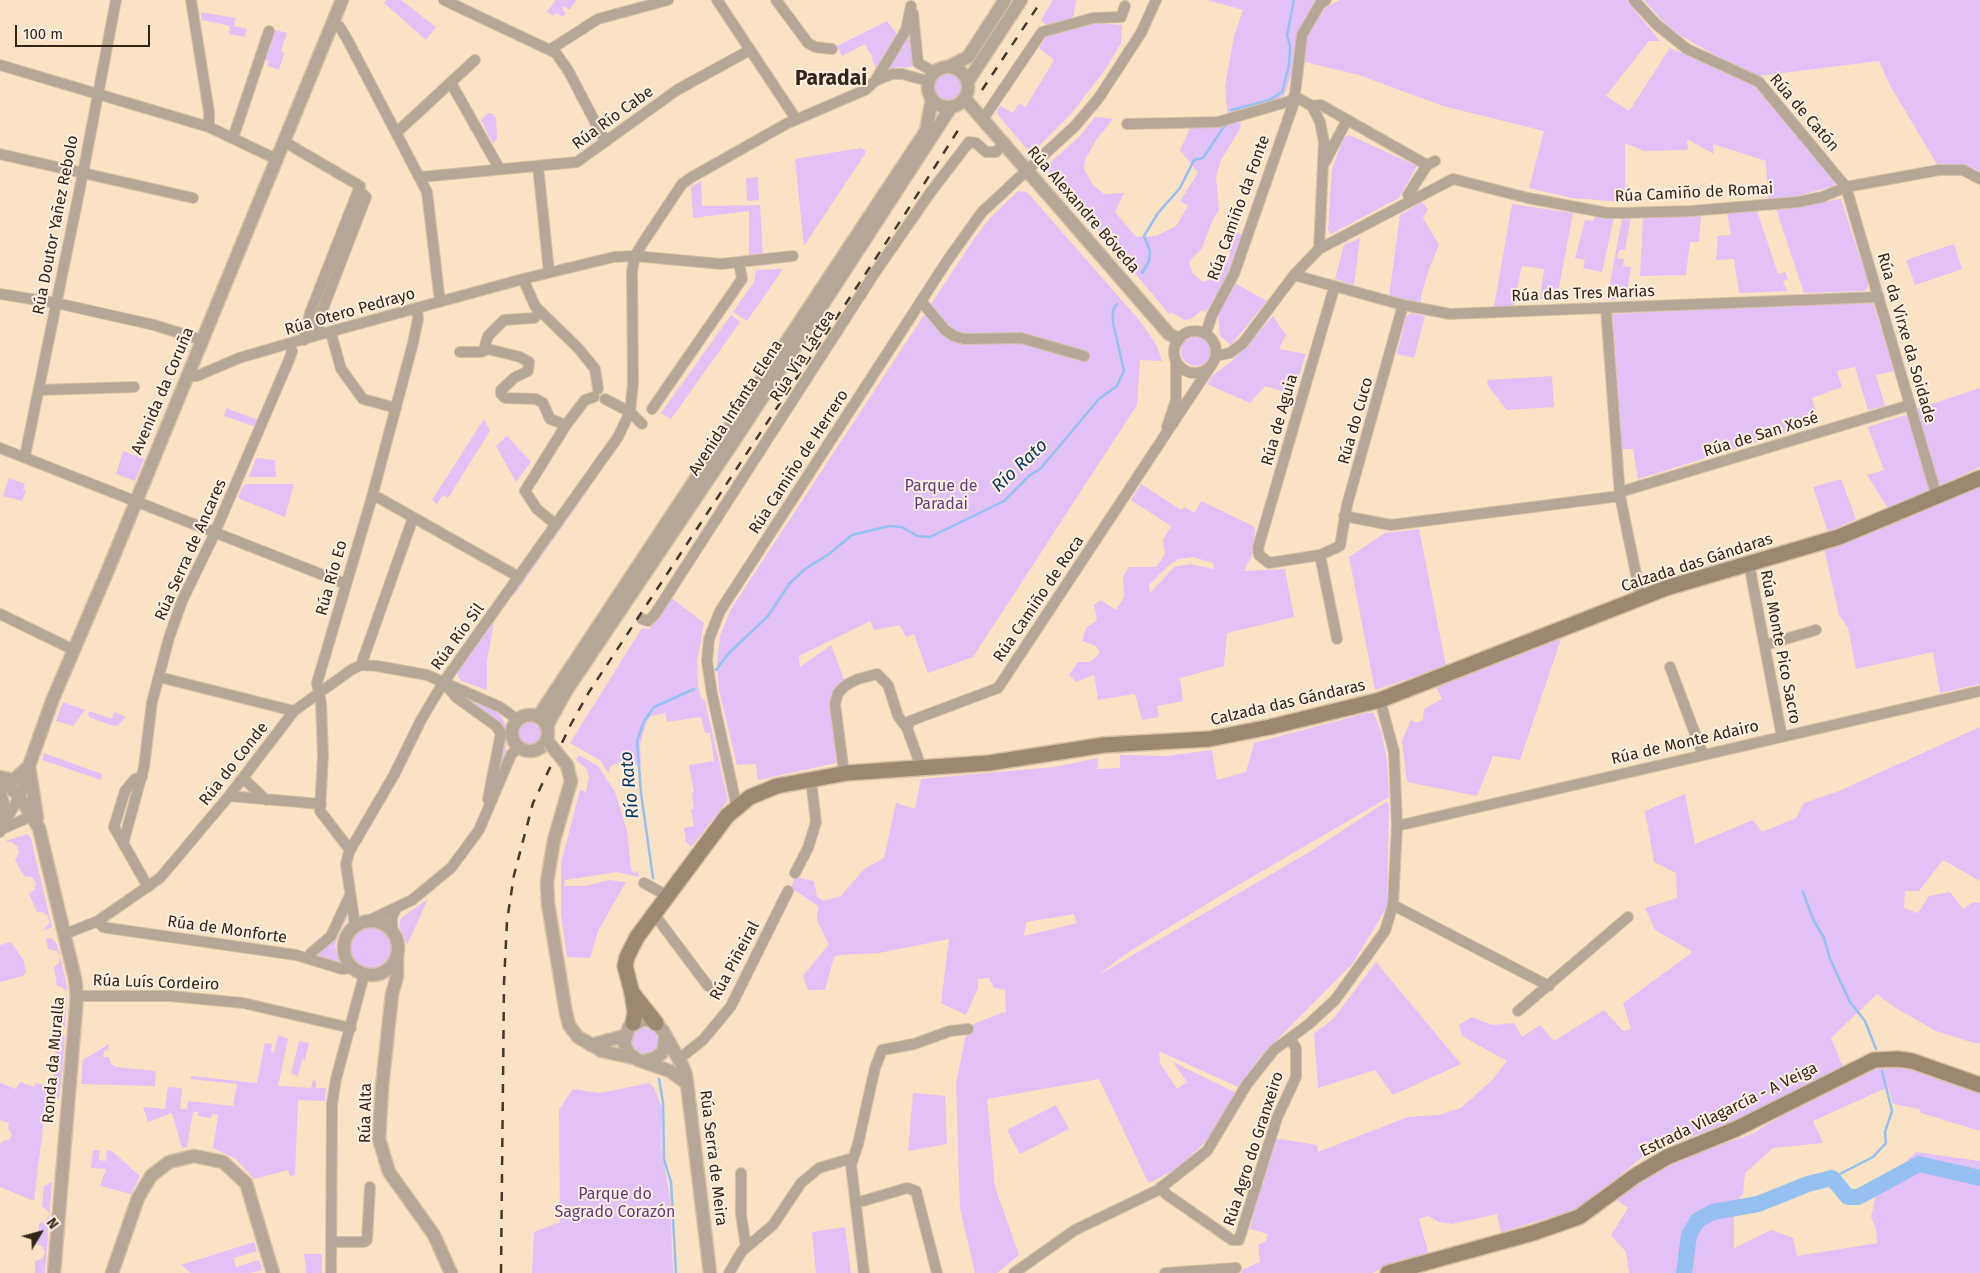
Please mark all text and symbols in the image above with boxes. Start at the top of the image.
scale bar [18,15,152,47]
text: 100 m [23,25,63,43]
district label: Paradai [795,66,867,92]
street label: Rúa de Catón [1765,70,1843,156]
street label: Rúa Río Cabe [569,82,657,154]
street label: Rúa Camiño da Fonte [1204,133,1274,283]
street label: Rúa Doutor Yañez Rebolo [29,134,83,316]
street label: Rúa Alexandre Bóveda [1023,143,1143,277]
street label: Rúa Camiño de Romai [1614,179,1774,207]
street label: Rúa da Virxe da Soidade [1872,251,1940,425]
street label: Rúa das Tres Marias [1511,282,1655,306]
street label: Rúa Otero Pedrayo [283,284,417,340]
street label: Rúa Vía Láctea [766,307,840,405]
street label: Avenida da Coruña [128,325,198,457]
street label: Avenida Infanta Elena [685,337,787,479]
street label: Rúa de Aguia [1258,372,1302,468]
street label: Rúa do Cuco [1334,375,1378,467]
street label: Rúa Camiño de Herrero [745,386,853,538]
street label: Rúa de San Xosé [1701,408,1821,462]
water label: Río Rato [988,435,1052,497]
street label: Rúa Serra de Ancares [151,476,231,624]
park label: Parque de Paradai [905,477,977,515]
street label: Calzada das Gándaras [1619,529,1775,597]
street label: Rúa Camiño de Roca [990,532,1088,666]
street label: Rúa Río Eo [312,538,352,618]
street label: Rúa Monte Pico Sacro [1756,568,1804,726]
street label: Rúa Río Sil [427,600,489,674]
street label: Calzada das Gándaras [1209,676,1367,730]
street label: Rúa de Monte Adairo [1609,717,1761,769]
street label: Rúa do Conde [195,718,273,810]
water label: Río Rato [616,750,644,820]
street label: Rúa de Monforte [166,912,288,948]
street label: Rúa Piñeiral [706,918,764,1004]
street label: Rúa Luís Cordeiro [92,971,220,995]
street label: Ronda da Muralla [39,996,69,1124]
street label: Estrada Vilagarcía - A Veiga [1637,1059,1821,1161]
street label: Rúa Agro do Granxeiro [1220,1069,1288,1229]
street label: Rúa Alta [356,1083,376,1143]
street label: Rúa Serra de Meira [695,1089,731,1227]
park label: Parque do Sagrado Corazón [555,1185,675,1223]
north arrow [15,1208,65,1258]
text: N [43,1215,62,1232]

